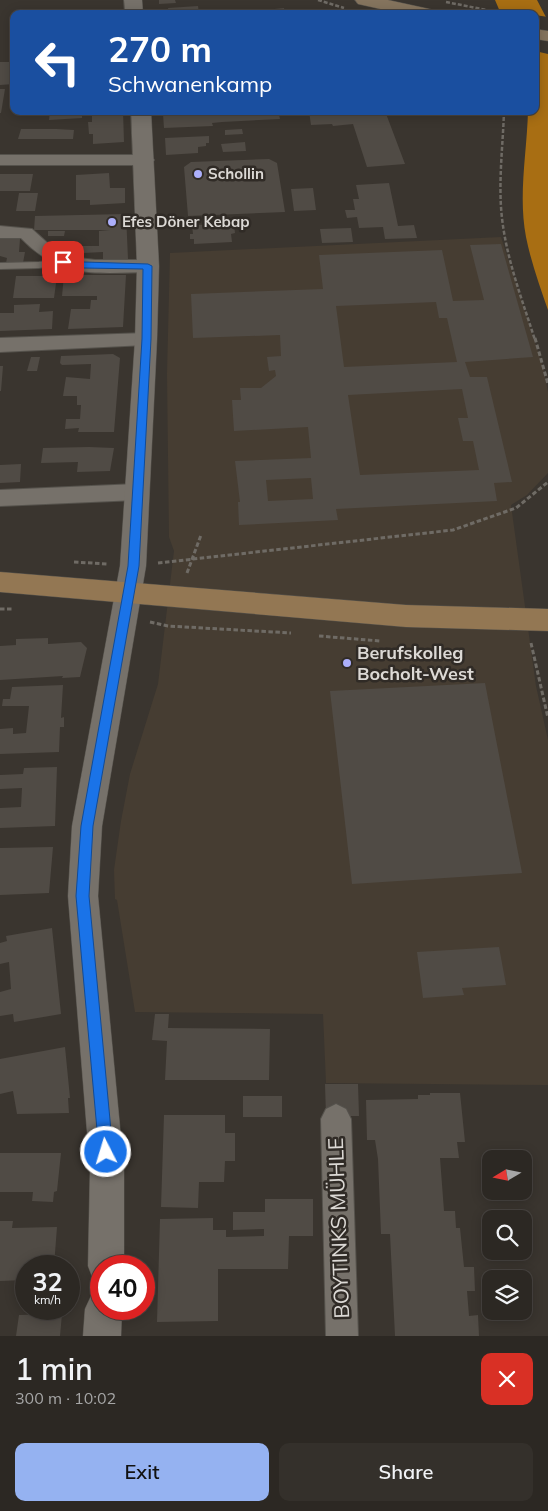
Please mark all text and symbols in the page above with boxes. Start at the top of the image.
text: 270 m [108,27,212,71]
icon: left [25,30,90,95]
text: Schwanenkamp [108,70,272,98]
place label: Schollin [208,164,264,183]
marker: Schollin [192,168,204,180]
place label: Efes Döner Kebap [122,212,250,231]
marker: Efes Döner Kebap [106,216,118,228]
pin [42,241,84,283]
icon: arrive [49,248,77,276]
place label: Berufskolleg Bocholt-West [357,641,474,685]
marker: Berufskolleg Bocholt-West [341,657,353,669]
position arrow [79,1125,131,1177]
street label: BOYTINKS MÜHLE [322,1137,354,1319]
north arrow [482,1150,532,1200]
map controls [482,1150,532,1320]
button: search [482,1210,532,1260]
speed limit sign: 40 [90,1255,155,1320]
text: 32 [32,1266,63,1297]
button: layers [482,1270,532,1320]
text: km/h [34,1292,61,1307]
text: 1 min [15,1350,93,1388]
button: close [481,1353,533,1405]
text: 300 m · 10:02 [15,1388,116,1408]
button: Exit [15,1443,269,1501]
button: Share [279,1443,533,1501]

